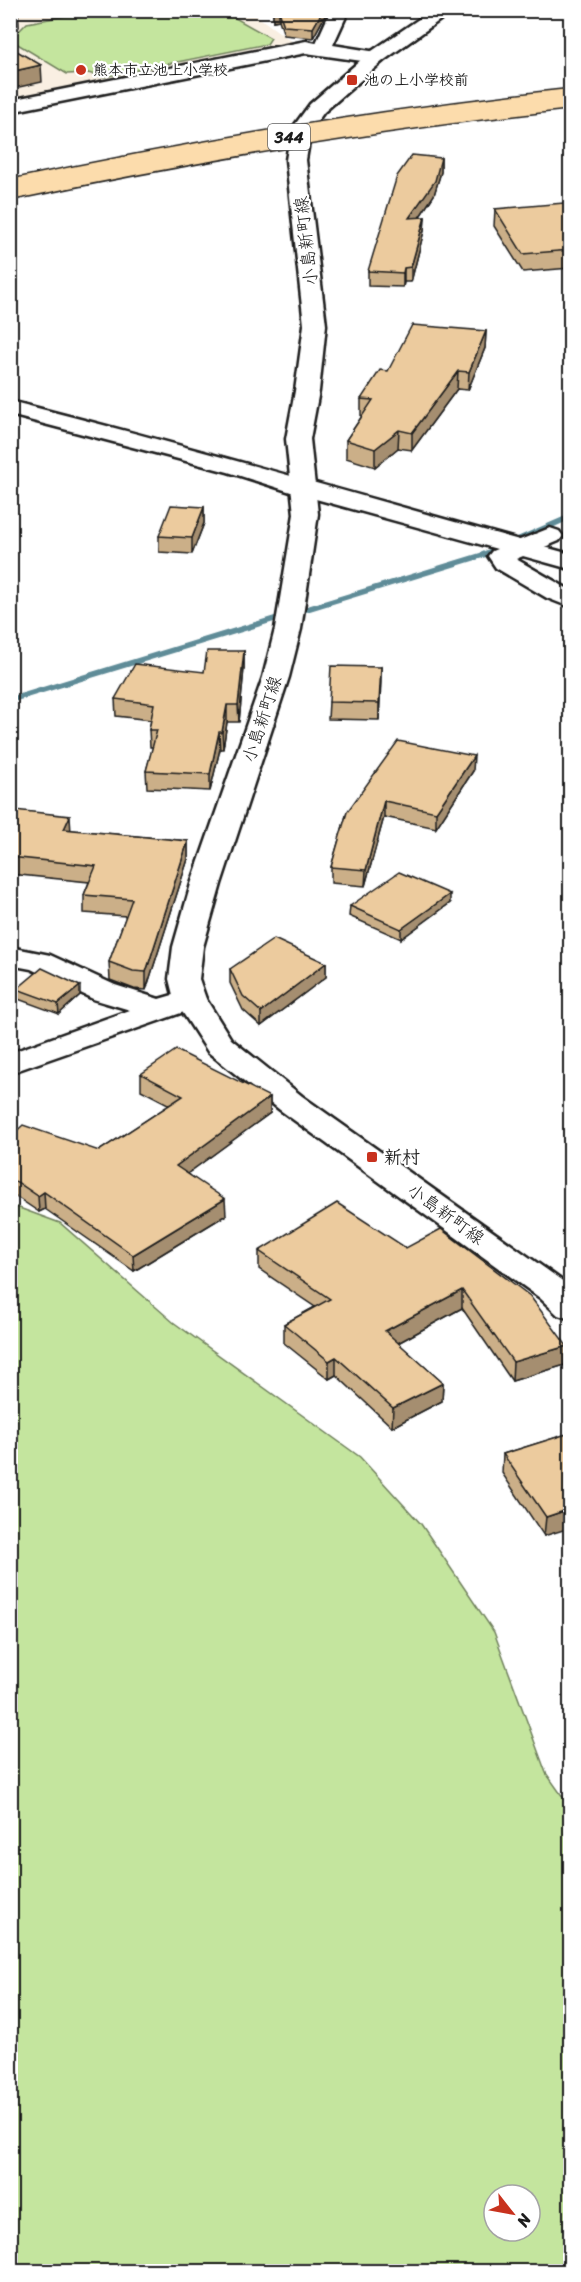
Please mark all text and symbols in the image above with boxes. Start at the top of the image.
place label: 熊本市立池上小学校 [93,57,228,83]
marker: 熊本市立池上小学校 [74,63,88,77]
place label: 池の上小学校前 [364,67,469,93]
marker: 池の上小学校前 [345,73,359,87]
road number: 344 [268,124,310,150]
street label: 小島新町線 [285,194,327,288]
street label: 小島新町線 [233,671,291,767]
place label: 新村 [384,1141,420,1173]
marker: 新村 [365,1150,379,1164]
street label: 小島新町線 [400,1175,492,1253]
north arrow [482,2183,542,2243]
text: N [509,2207,540,2233]

